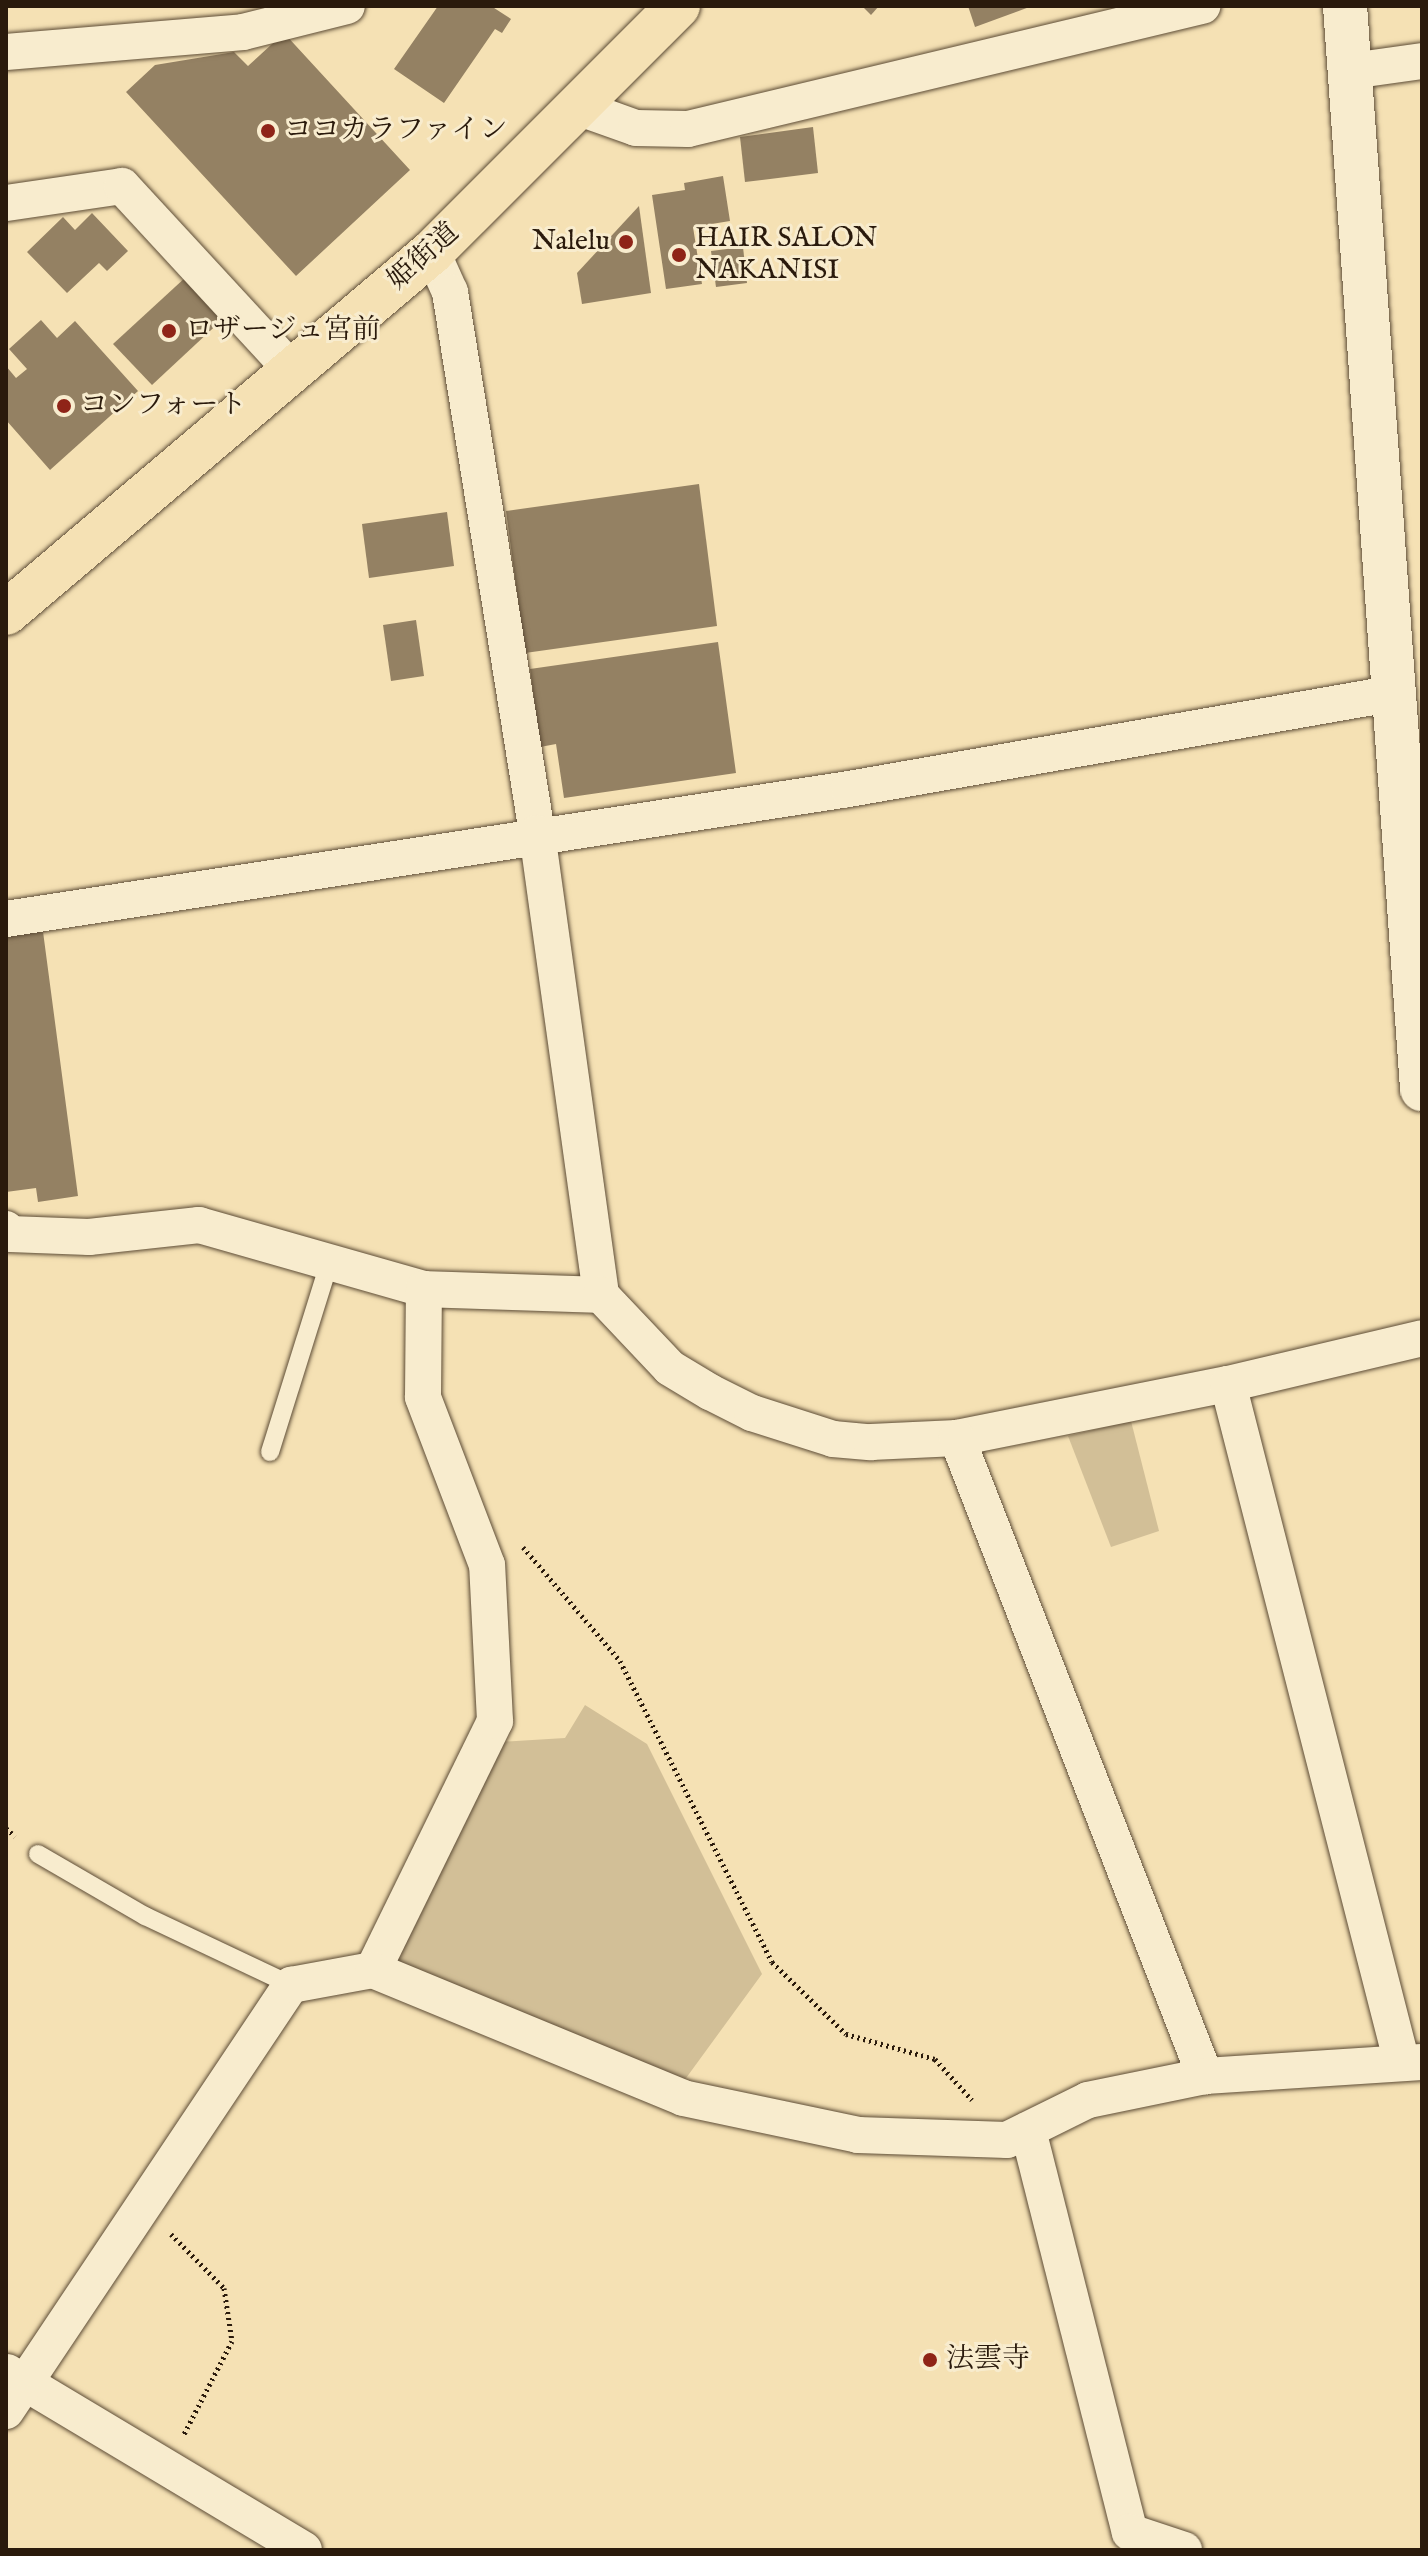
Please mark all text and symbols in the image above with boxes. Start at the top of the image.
place label: ココカラファイン [284,114,508,148]
marker: ココカラファイン [259,122,277,140]
street label: 姫街道 [382,216,466,298]
place label: HAIR SALON NAKANISI [695,222,878,288]
place label: Nalelu [532,225,610,259]
marker: Nalelu [617,233,635,251]
marker: HAIR SALON NAKANISI [670,246,688,264]
place label: ロザージュ宮前 [185,314,381,348]
marker: ロザージュ宮前 [160,322,178,340]
place label: コンフォート [80,389,248,423]
marker: コンフォート [55,397,73,415]
place label: 法雲寺 [946,2343,1030,2377]
marker: 法雲寺 [921,2351,939,2369]

